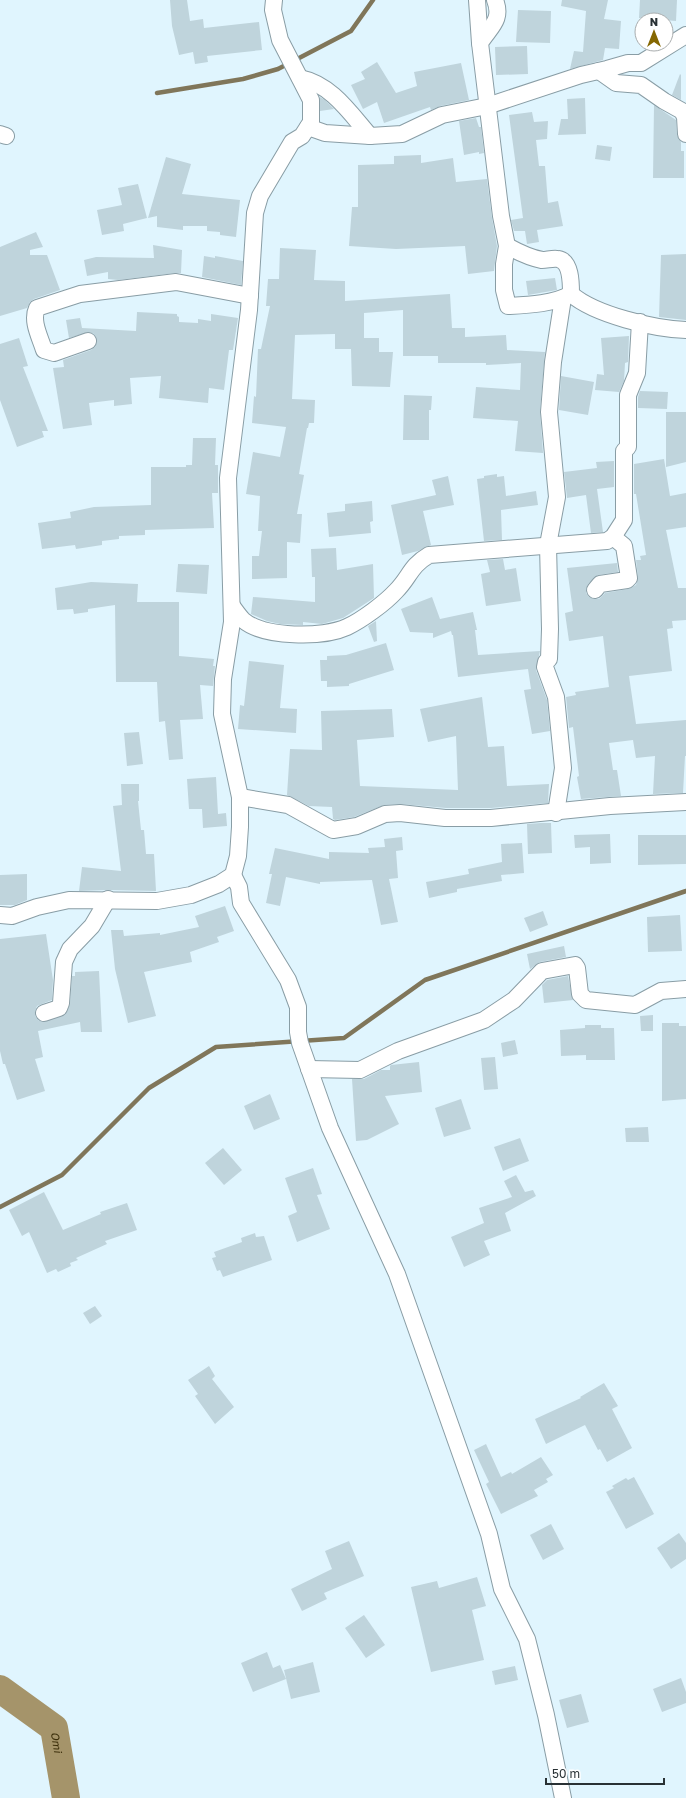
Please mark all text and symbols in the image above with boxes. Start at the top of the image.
north arrow [634,12,674,52]
text: N [650,15,658,28]
water label: Omi [49,1731,65,1755]
scale bar [546,1760,664,1786]
text: 50 m [552,1766,580,1781]

